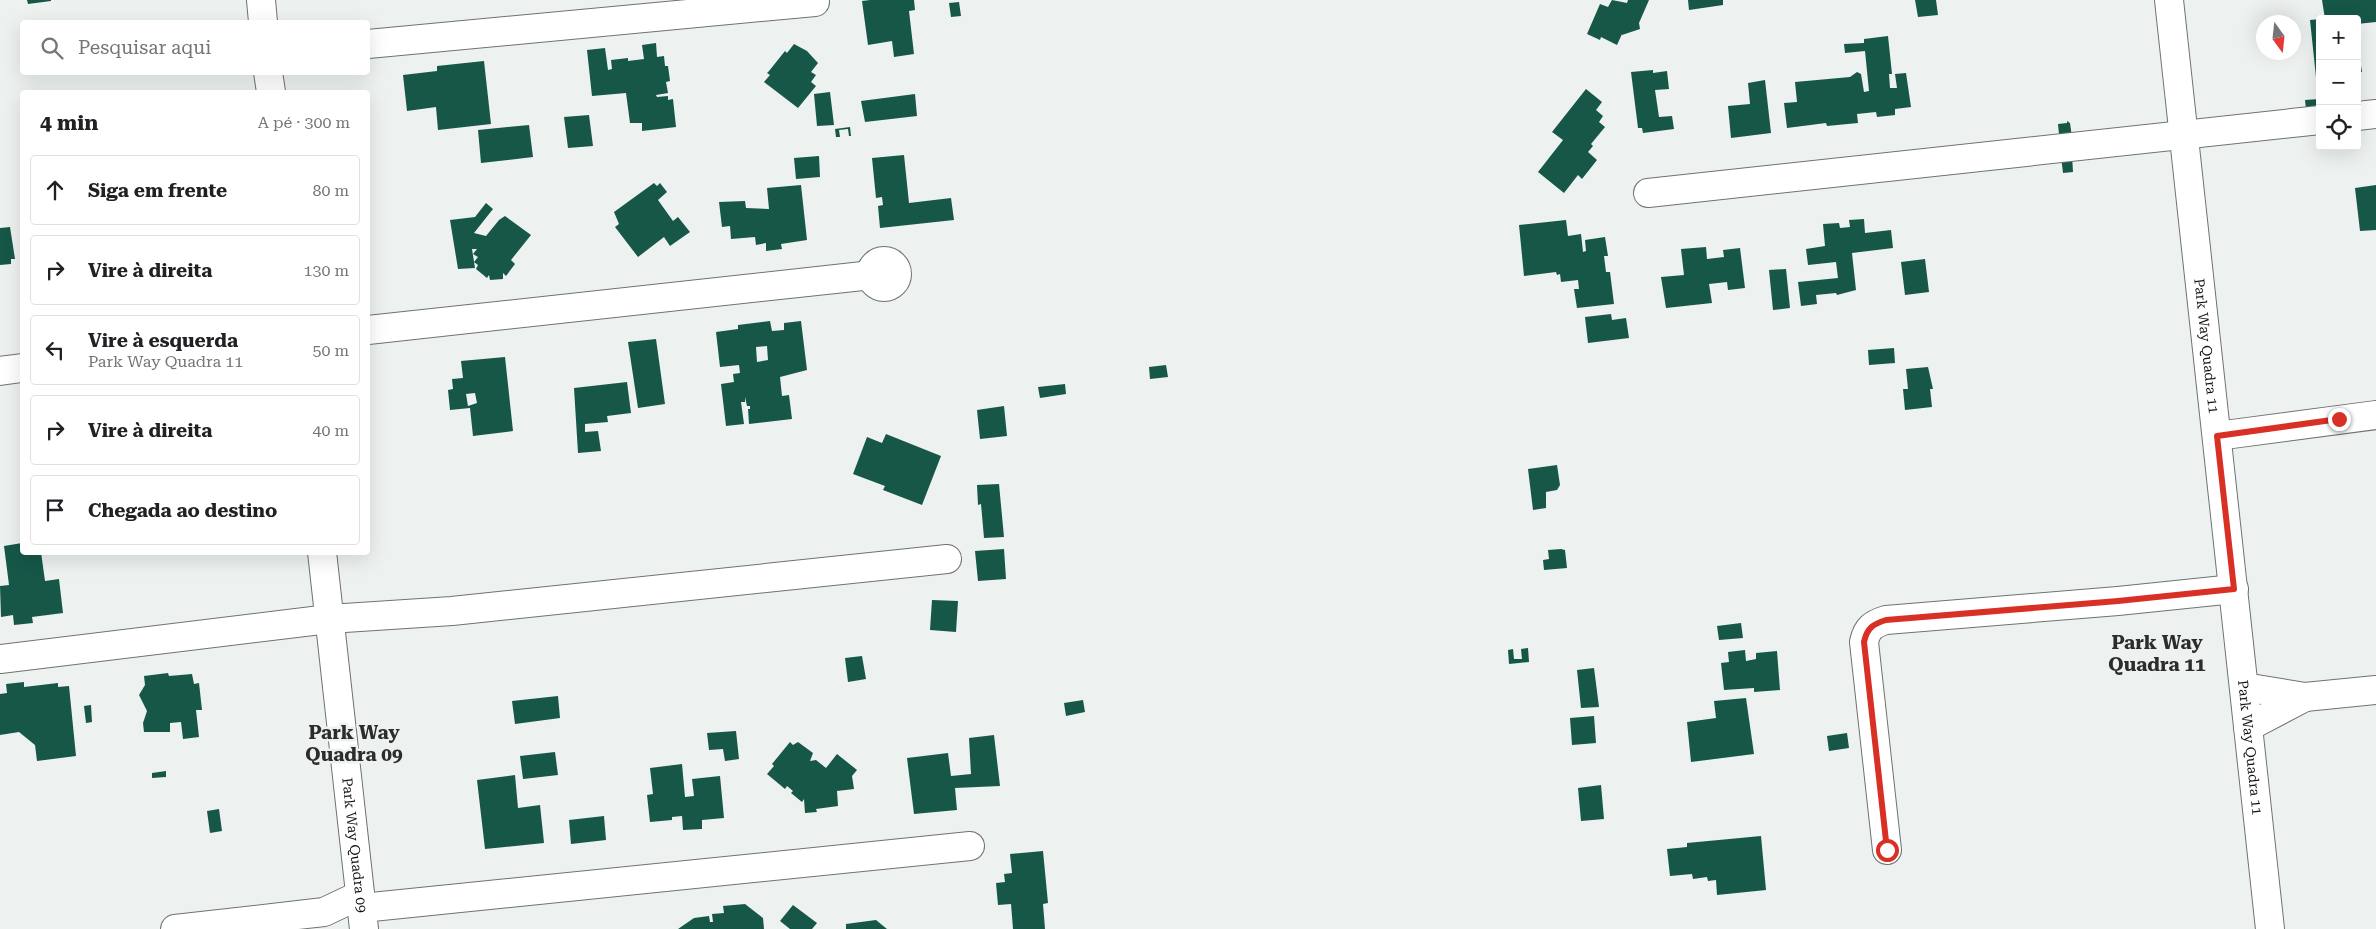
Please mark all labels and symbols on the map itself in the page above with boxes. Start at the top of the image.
north arrow [2256,15,2301,60]
street label: Park Way Quadra 11 [2191,278,2222,415]
route end [2328,408,2351,431]
district label: Park Way Quadra 11 [2108,631,2206,676]
street label: Park Way Quadra 11 [2235,679,2266,816]
district label: Park Way Quadra 09 [305,721,403,766]
street label: Park Way Quadra 09 [339,777,370,914]
route start [1876,839,1899,862]

